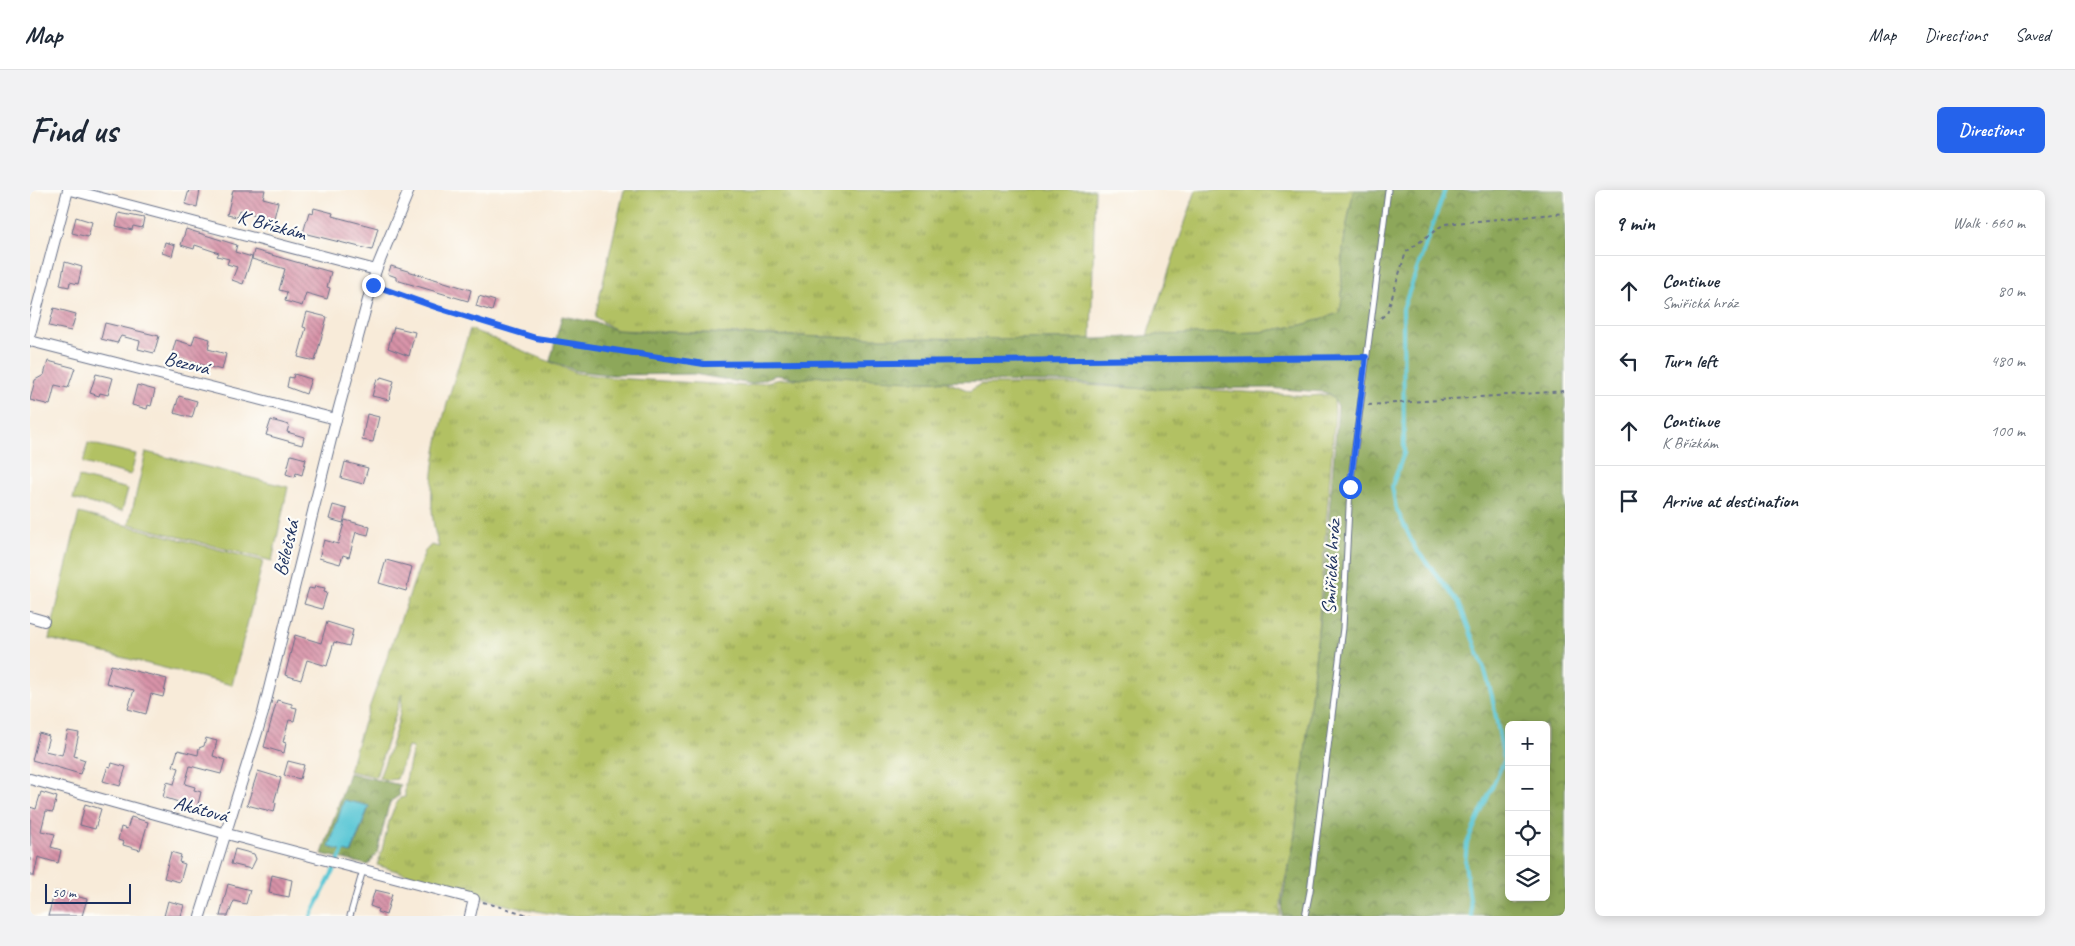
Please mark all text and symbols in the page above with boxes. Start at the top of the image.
text: Map [25,20,62,50]
text: Map [1869,24,1896,46]
text: Directions [1924,24,1987,46]
text: Saved [2015,24,2050,46]
button: Directions [1937,107,2045,153]
text: Find us [30,108,117,153]
street label: K Břízkám [235,204,311,247]
text: 9 min [1615,210,1655,236]
text: Walk · 660 m [1953,213,2025,233]
text: Continue [1662,269,1719,293]
route end [362,274,385,297]
icon: ahead [1615,277,1643,305]
text: 80 m [1998,281,2025,301]
text: Smiřická hráz [1662,293,1738,313]
street label: Bezová [162,345,214,381]
icon: left [1615,347,1643,375]
text: Turn left [1662,349,1717,373]
text: 480 m [1991,351,2025,371]
text: Continue [1662,409,1719,433]
icon: ahead [1615,417,1643,445]
text: 100 m [1991,421,2025,441]
text: K Břízkám [1662,433,1718,453]
route start [1339,476,1362,499]
icon: arrive [1615,487,1643,515]
text: Arrive at destination [1662,489,1798,513]
street label: Bělečská [267,515,306,579]
street label: Smiřická hráz [1316,516,1346,615]
map controls [1505,721,1550,901]
button: + [1505,721,1550,766]
button: − [1505,766,1550,811]
street label: Akátová [171,790,233,829]
button: locate [1505,811,1550,856]
button: layers [1505,856,1550,901]
scale bar [45,881,131,904]
text: 50 m [52,884,76,901]

